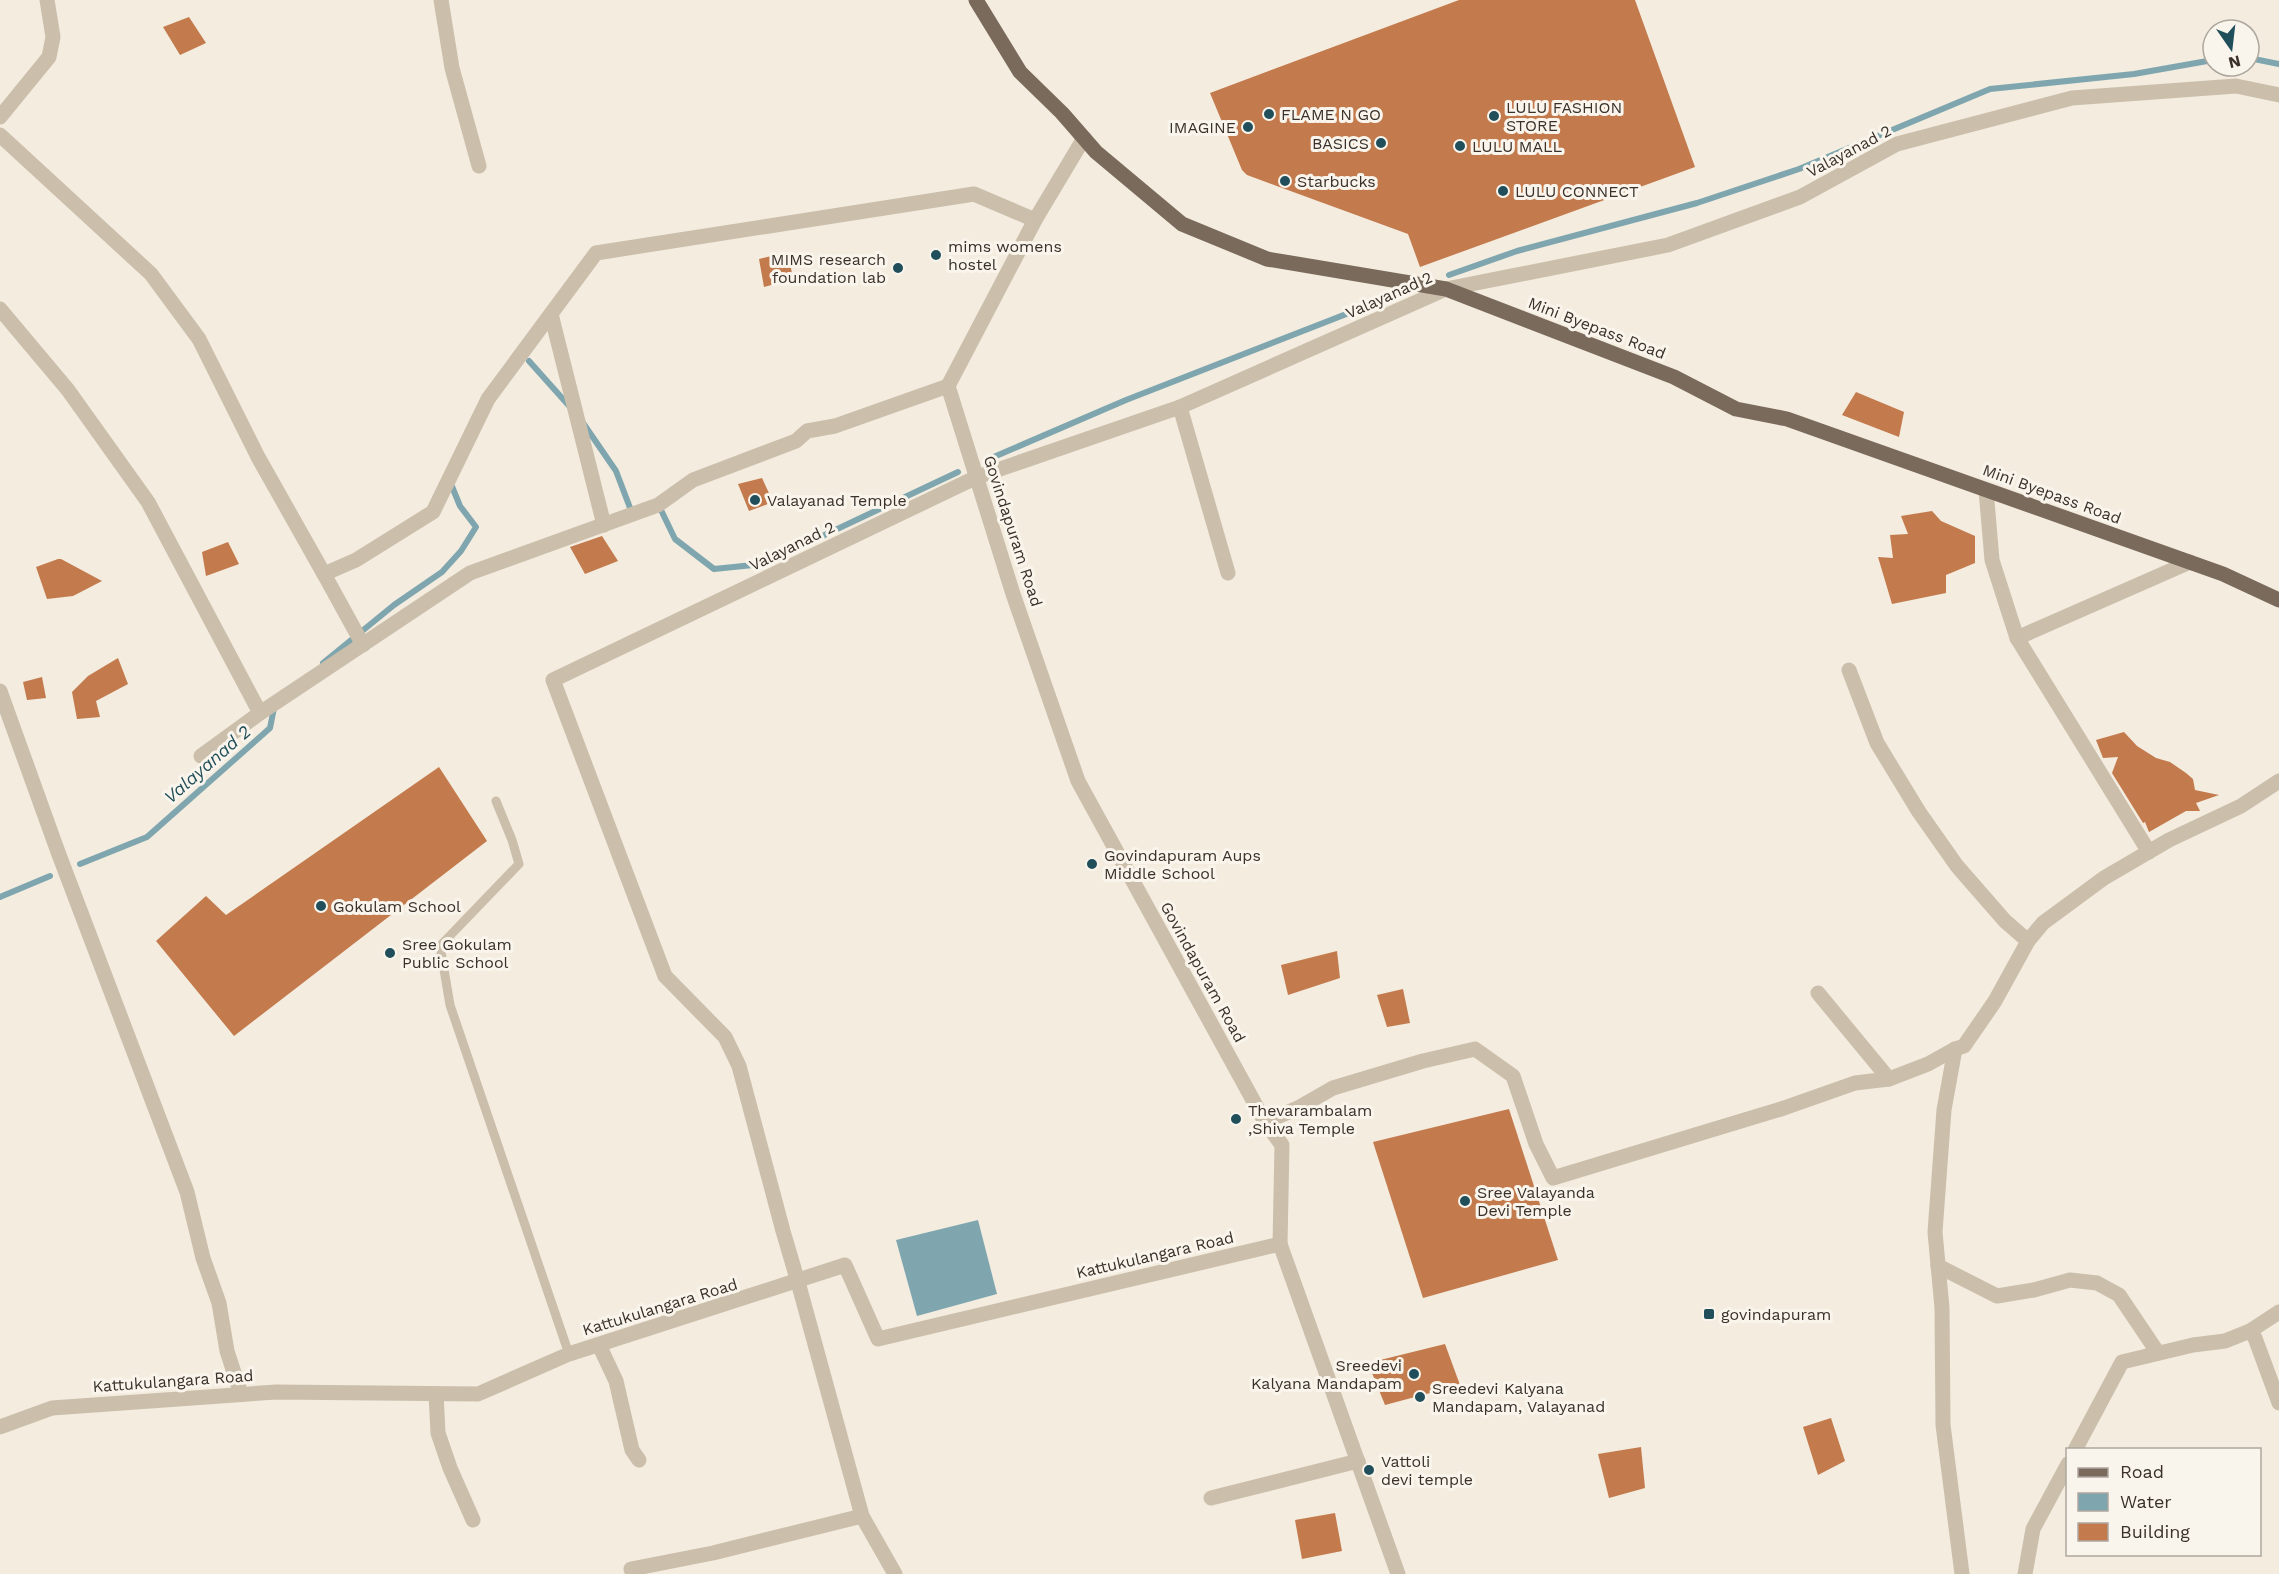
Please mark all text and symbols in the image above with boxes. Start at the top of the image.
north arrow [2201,18,2261,78]
text: N [2226,51,2243,73]
place label: LULU FASHION STORE [1506,98,1622,135]
place label: FLAME N GO [1281,105,1381,124]
marker: FLAME N GO [1262,107,1276,121]
marker: LULU FASHION STORE [1487,109,1501,123]
place label: IMAGINE [1169,118,1236,137]
marker: IMAGINE [1241,120,1255,134]
street label: Valayanad 2 [1804,121,1894,181]
place label: BASICS [1312,134,1369,153]
marker: BASICS [1374,136,1388,150]
place label: LULU MALL [1472,137,1563,156]
marker: LULU MALL [1453,139,1467,153]
place label: Starbucks [1297,172,1376,191]
marker: Starbucks [1278,174,1292,188]
place label: LULU CONNECT [1515,182,1639,201]
marker: LULU CONNECT [1496,184,1510,198]
place label: mims womens hostel [948,237,1062,274]
marker: mims womens hostel [929,248,943,262]
place label: MIMS research foundation lab [771,250,886,287]
marker: MIMS research foundation lab [891,261,905,275]
street label: Valayanad 2 [1343,267,1435,323]
street label: Mini Byepass Road [1525,293,1669,363]
street label: Govindapuram Road [980,453,1046,609]
street label: Mini Byepass Road [1980,460,2124,528]
place label: Valayanad Temple [767,491,907,510]
marker: Valayanad Temple [748,493,762,507]
street label: Valayanad 2 [746,517,838,575]
water label: Valayanad 2 [159,721,255,807]
place label: Govindapuram Aups Middle School [1104,846,1261,883]
marker: Govindapuram Aups Middle School [1085,857,1099,871]
place label: Gokulam School [333,897,461,916]
street label: Govindapuram Road [1156,898,1250,1046]
marker: Gokulam School [314,899,328,913]
place label: Sree Gokulam Public School [402,935,512,972]
marker: Sree Gokulam Public School [383,946,397,960]
place label: Thevarambalam ,Shiva Temple [1248,1101,1372,1138]
marker: Thevarambalam ,Shiva Temple [1229,1112,1243,1126]
place label: Sree Valayanda Devi Temple [1477,1183,1595,1220]
marker: Sree Valayanda Devi Temple [1458,1194,1472,1208]
street label: Kattukulangara Road [1074,1228,1236,1282]
street label: Kattukulangara Road [580,1274,740,1340]
place label: govindapuram [1721,1305,1831,1324]
marker: govindapuram [1702,1307,1716,1321]
place label: Sreedevi Kalyana Mandapam [1251,1356,1402,1393]
street label: Kattukulangara Road [92,1366,254,1396]
marker: Sreedevi Kalyana Mandapam [1407,1367,1421,1381]
place label: Sreedevi Kalyana Mandapam, Valayanad [1432,1379,1605,1416]
marker: Sreedevi Kalyana Mandapam, Valayanad [1413,1390,1427,1404]
legend [2066,1448,2261,1556]
place label: Vattoli devi temple [1381,1452,1473,1489]
text: Road [2120,1461,2164,1482]
marker: Vattoli devi temple [1362,1463,1376,1477]
text: Water [2120,1491,2172,1512]
text: Building [2120,1521,2190,1542]

